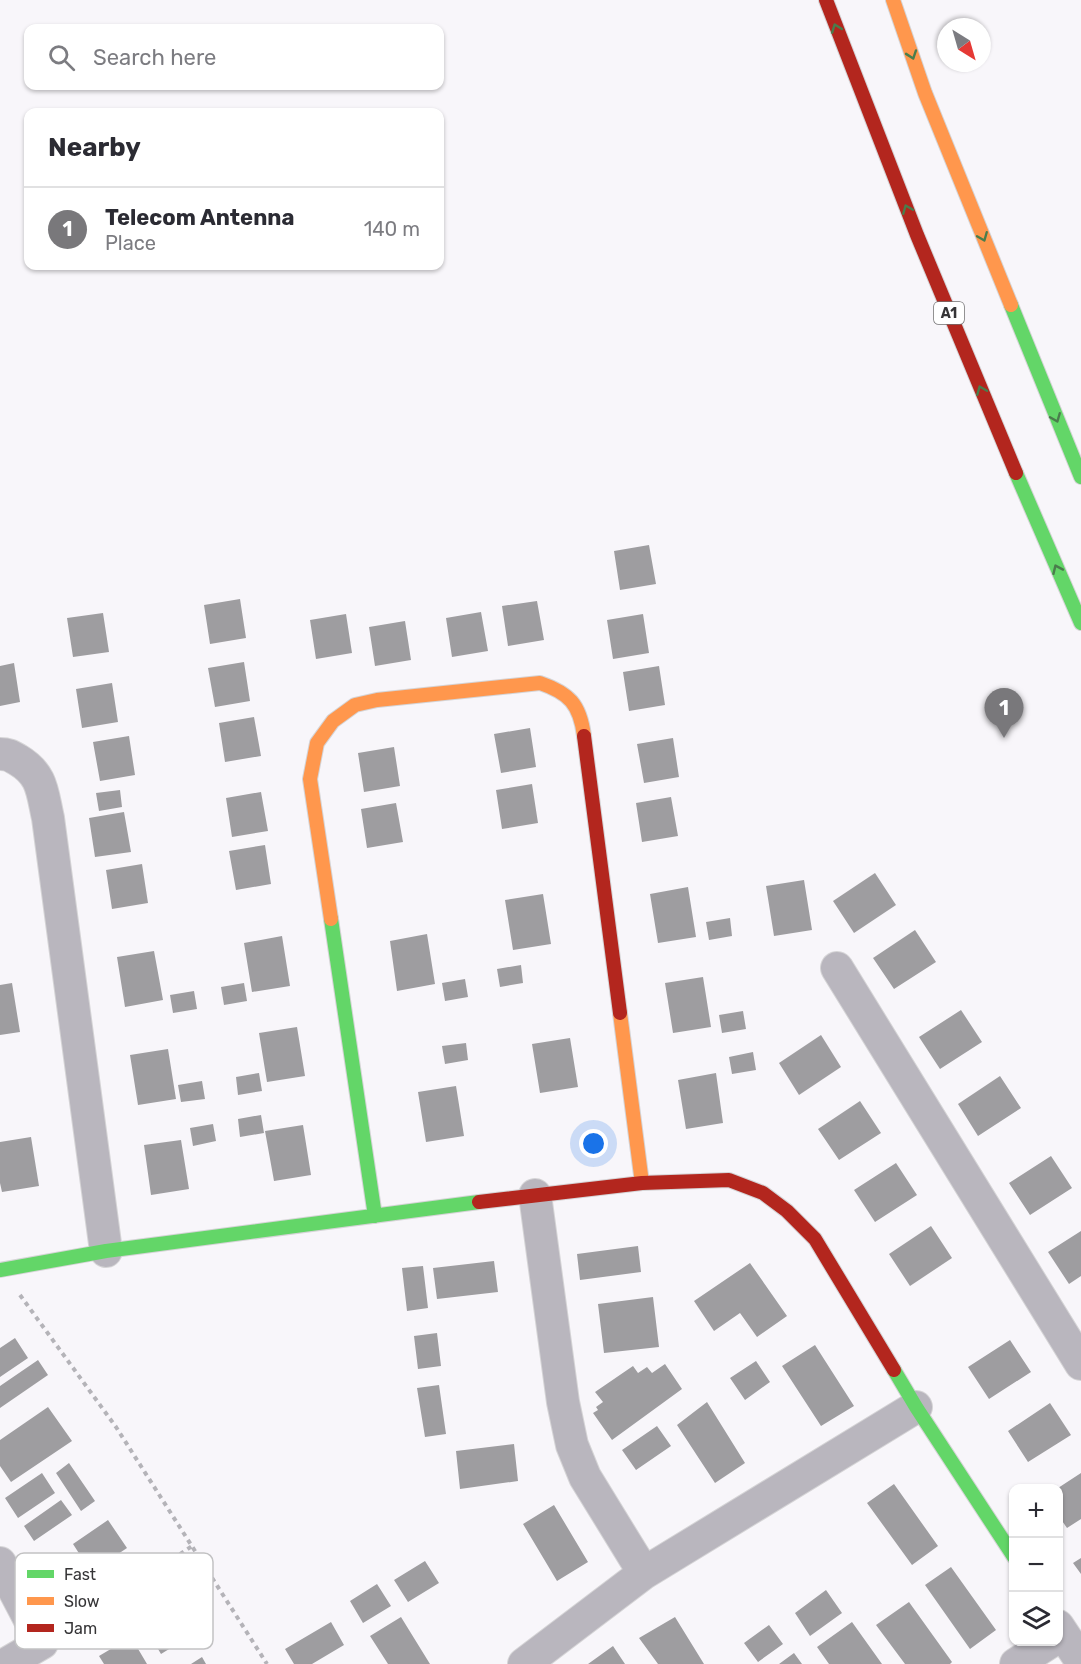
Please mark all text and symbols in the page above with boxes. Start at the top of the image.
north arrow [937,18,991,72]
one-way arrow [831,23,844,33]
search box [24,24,444,90]
icon: search [45,41,78,74]
text: Search here [93,44,216,71]
one-way arrow [905,49,918,60]
text: Nearby [48,132,141,163]
text: Telecom Antenna [105,204,294,231]
one-way arrow [902,204,914,215]
text: 1 [63,217,72,241]
text: 140 m [364,217,420,241]
text: Place [105,231,156,255]
one-way arrow [976,231,989,241]
road number: A1 [934,302,964,324]
one-way arrow [976,385,988,396]
one-way arrow [1049,411,1061,422]
one-way arrow [1052,565,1064,576]
pin: 1 [984,688,1024,738]
your location [579,1129,608,1158]
map controls [1009,1484,1063,1646]
button: + [1009,1484,1063,1538]
button: − [1009,1538,1063,1592]
legend [15,1553,213,1649]
text: Fast [64,1565,96,1584]
text: Slow [64,1592,100,1611]
button: layers [1009,1592,1063,1646]
text: Jam [64,1619,97,1638]

